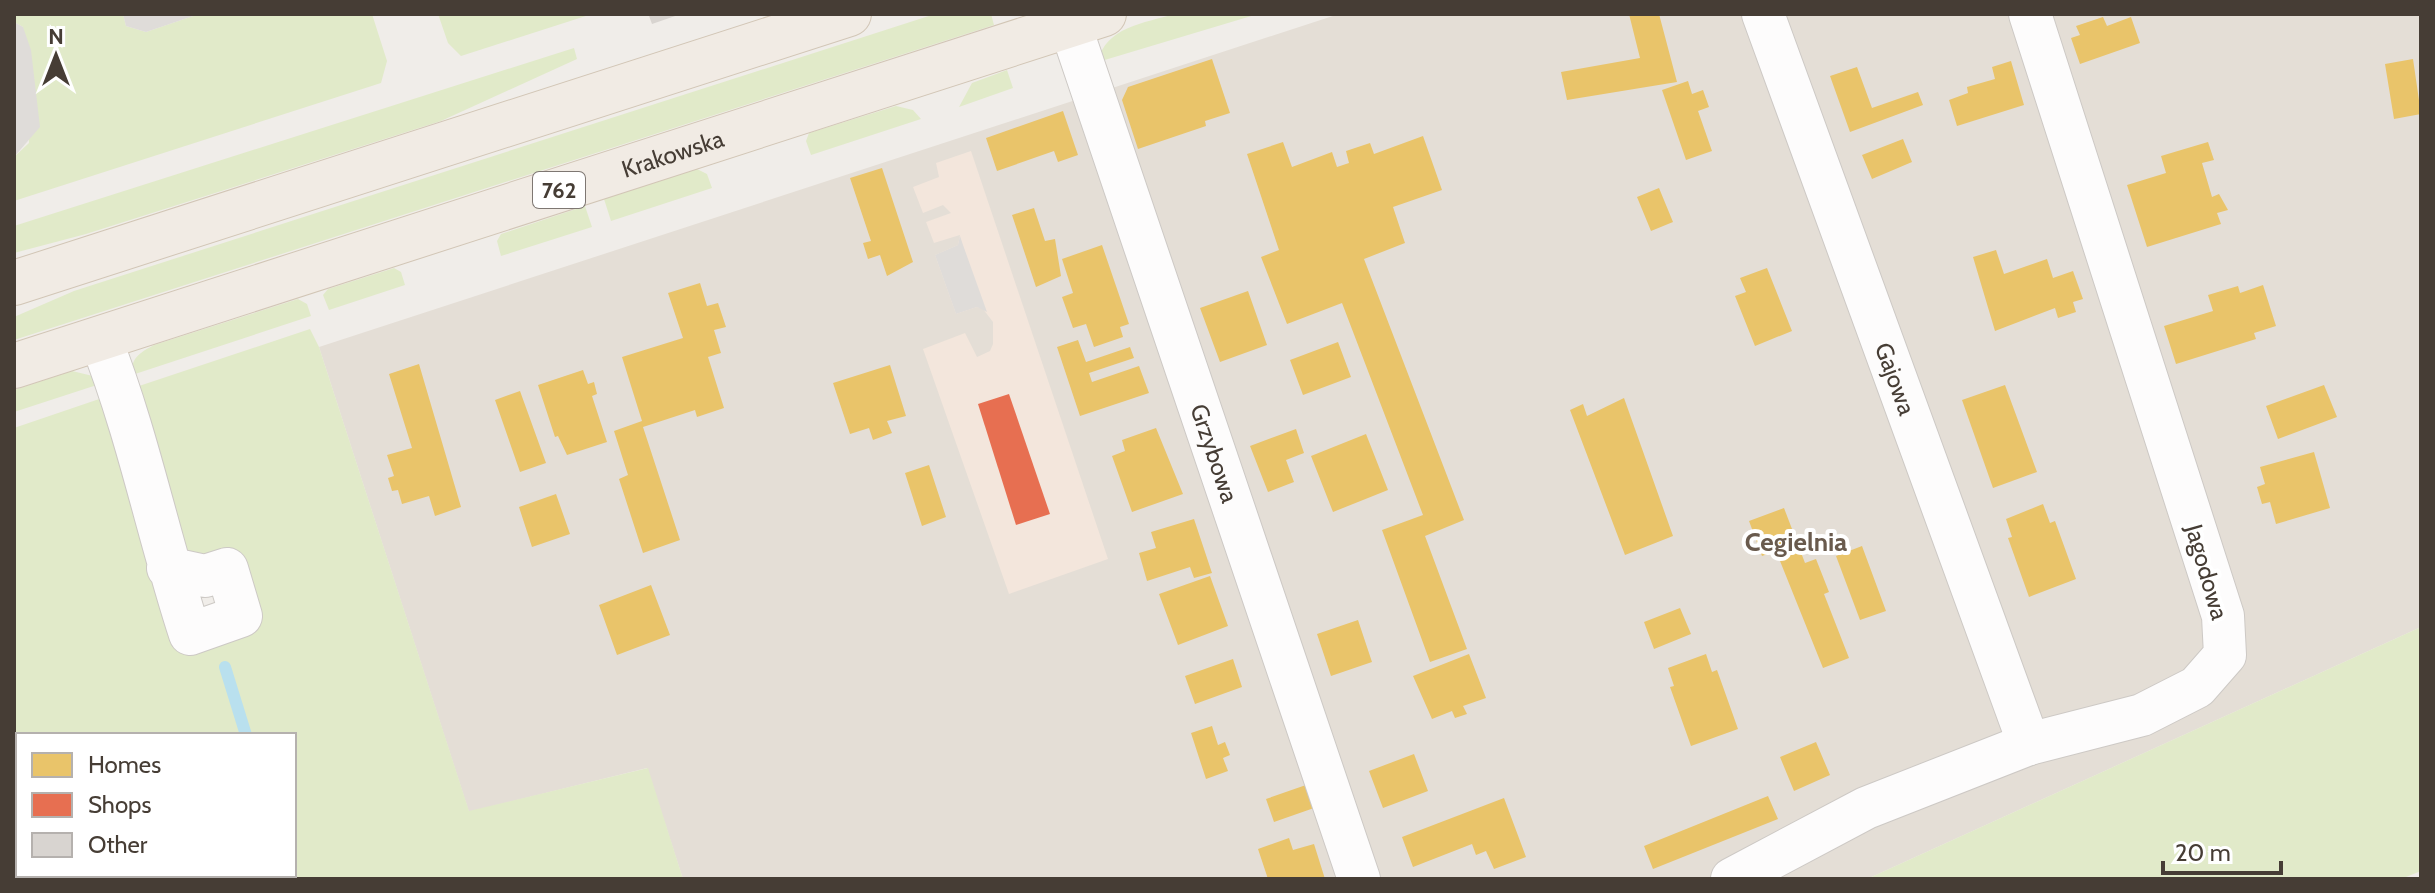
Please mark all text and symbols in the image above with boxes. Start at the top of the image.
north arrow [16,16,96,96]
text: N [48,23,64,50]
street label: Krakowska [618,123,728,183]
road number: 762 [533,172,585,208]
street label: Gajowa [1869,338,1922,419]
street label: Grzybowa [1185,400,1245,507]
street label: Jagodowa [2179,520,2235,623]
district label: Cegielnia [1745,526,1847,558]
legend [16,733,296,877]
text: Homes [88,750,161,779]
text: Shops [88,790,151,819]
scale bar [2163,825,2281,875]
text: Other [88,830,148,859]
text: 20 m [2175,838,2231,867]

